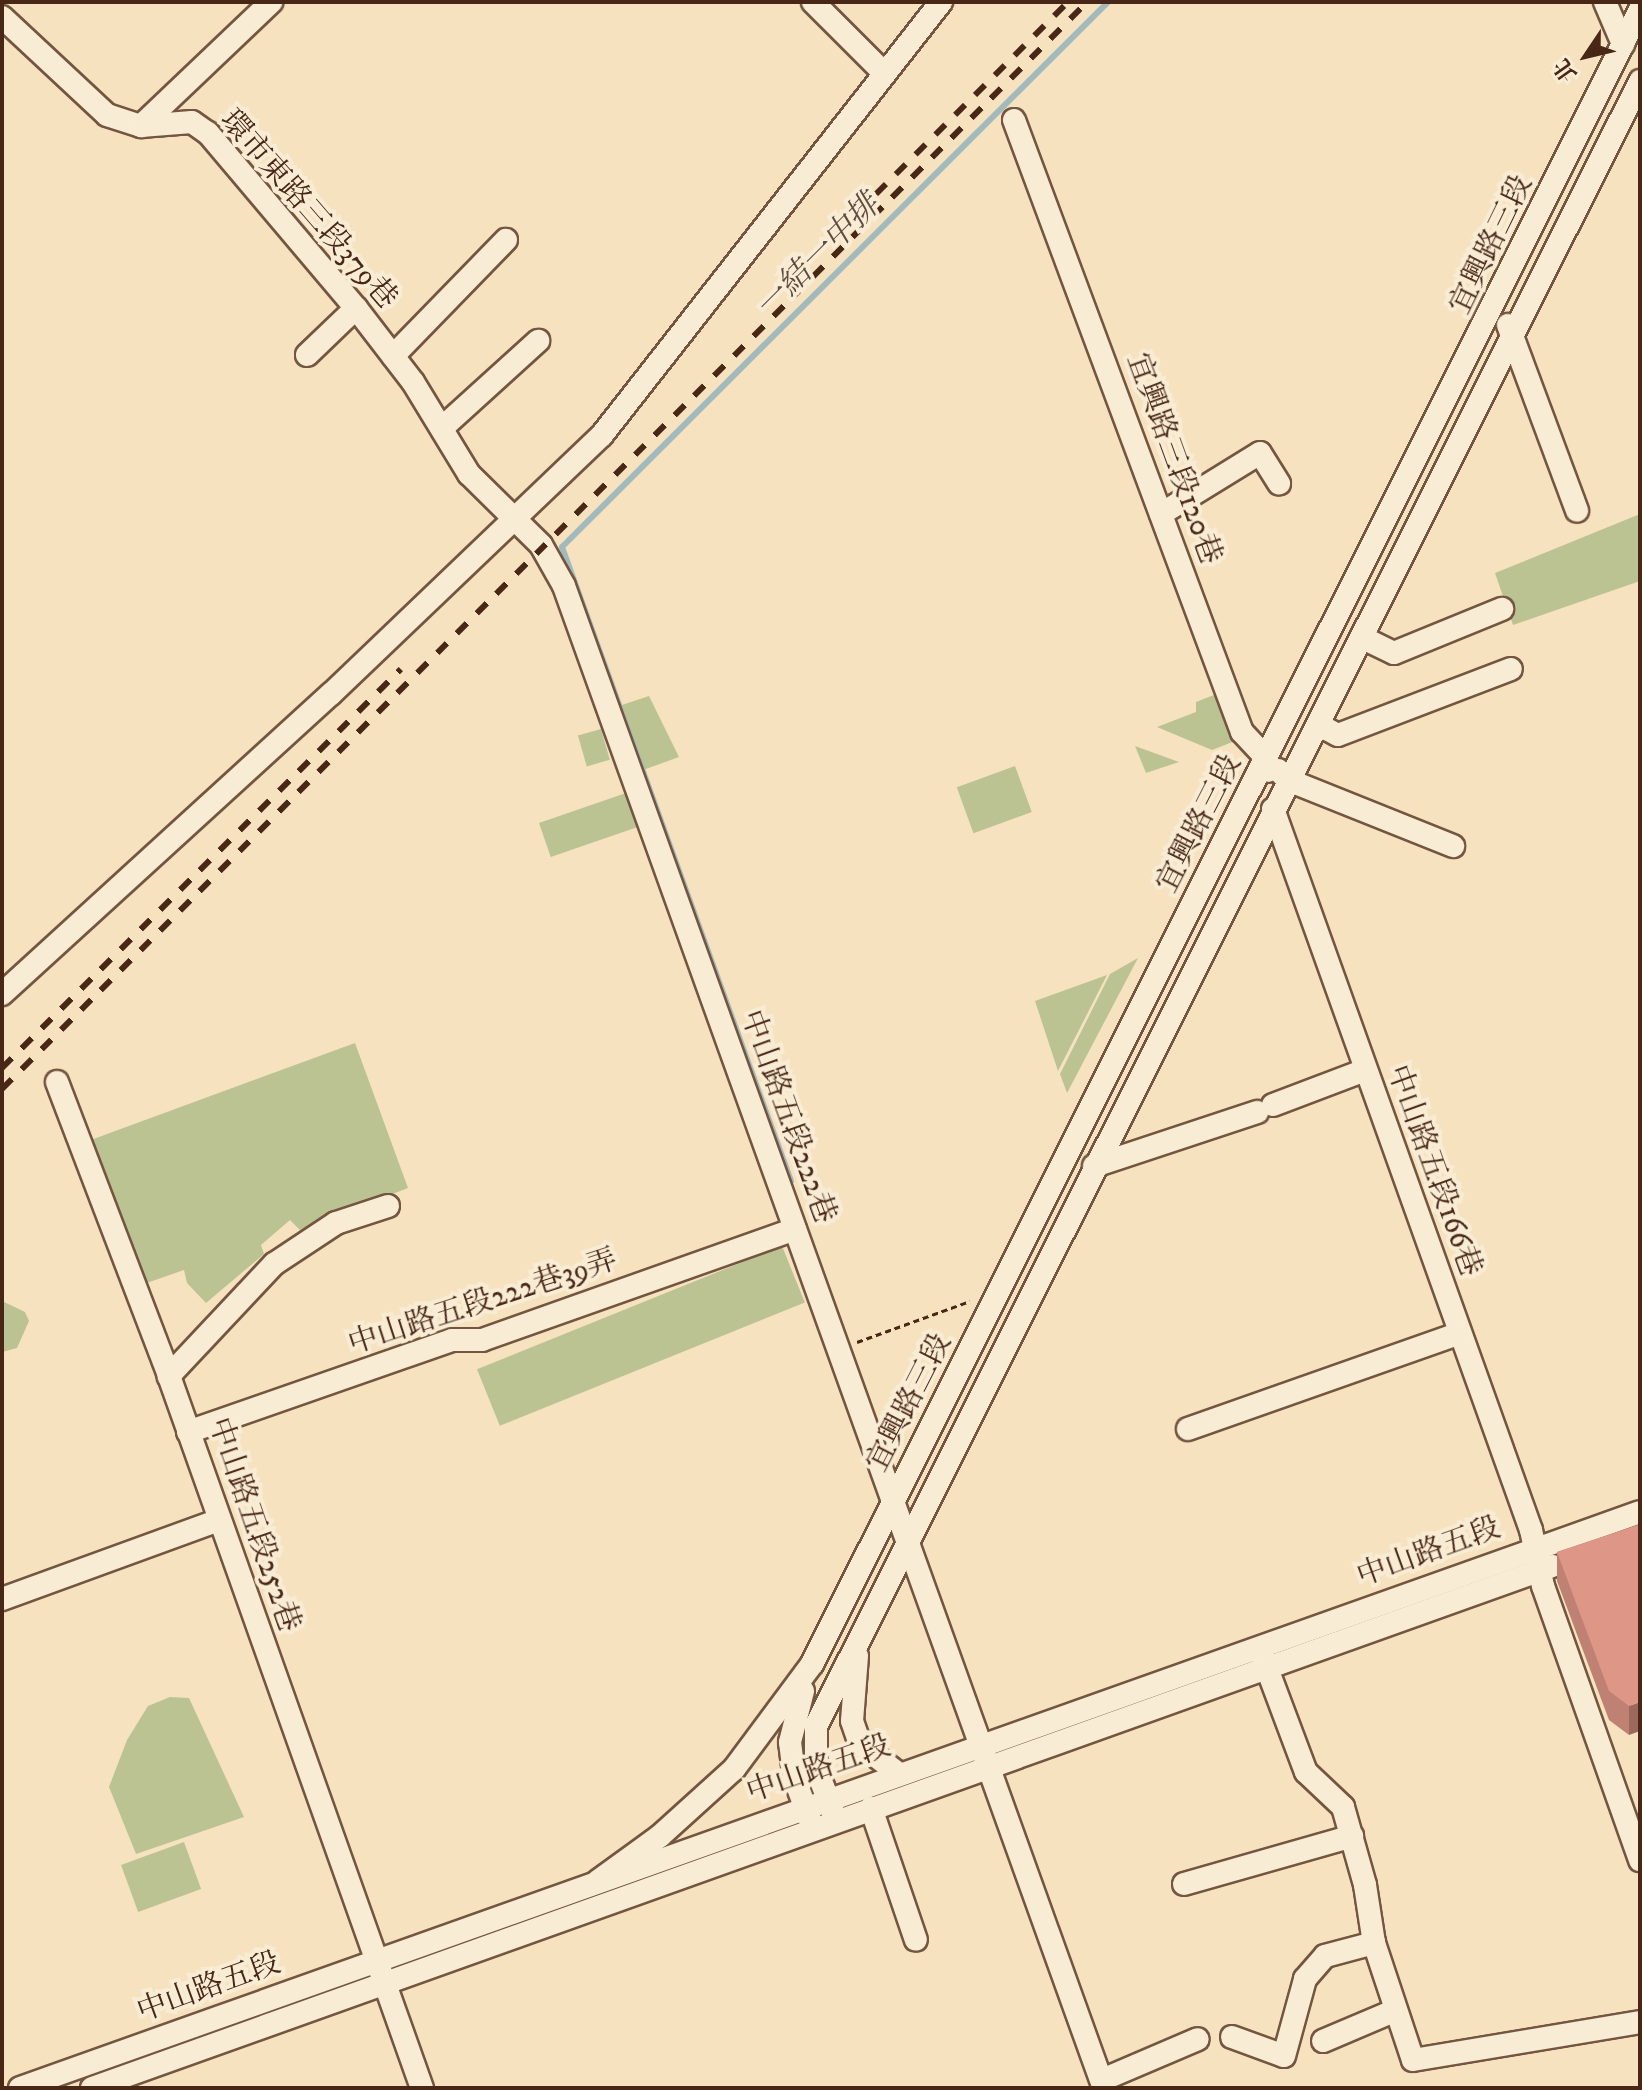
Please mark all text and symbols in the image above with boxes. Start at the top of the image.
north arrow [1546,16,1626,96]
text: 北 [1549,53,1583,87]
street label: 環市東路三段379巷 [212,103,404,317]
street label: 宜興路三段 [1443,170,1541,320]
water label: 一結一中排 [748,187,888,327]
street label: 宜興路三段120巷 [1118,349,1228,569]
street label: 宜興路三段 [1150,749,1250,899]
street label: 中山路五段222巷 [732,1005,842,1229]
street label: 中山路五段166巷 [1378,1060,1488,1282]
street label: 中山路五段222巷39弄 [344,1243,622,1363]
street label: 宜興路三段 [860,1328,960,1478]
street label: 中山路五段252巷 [199,1413,307,1637]
street label: 中山路五段 [1352,1510,1506,1596]
street label: 中山路五段 [742,1729,896,1811]
street label: 中山路五段 [132,1945,286,2031]

